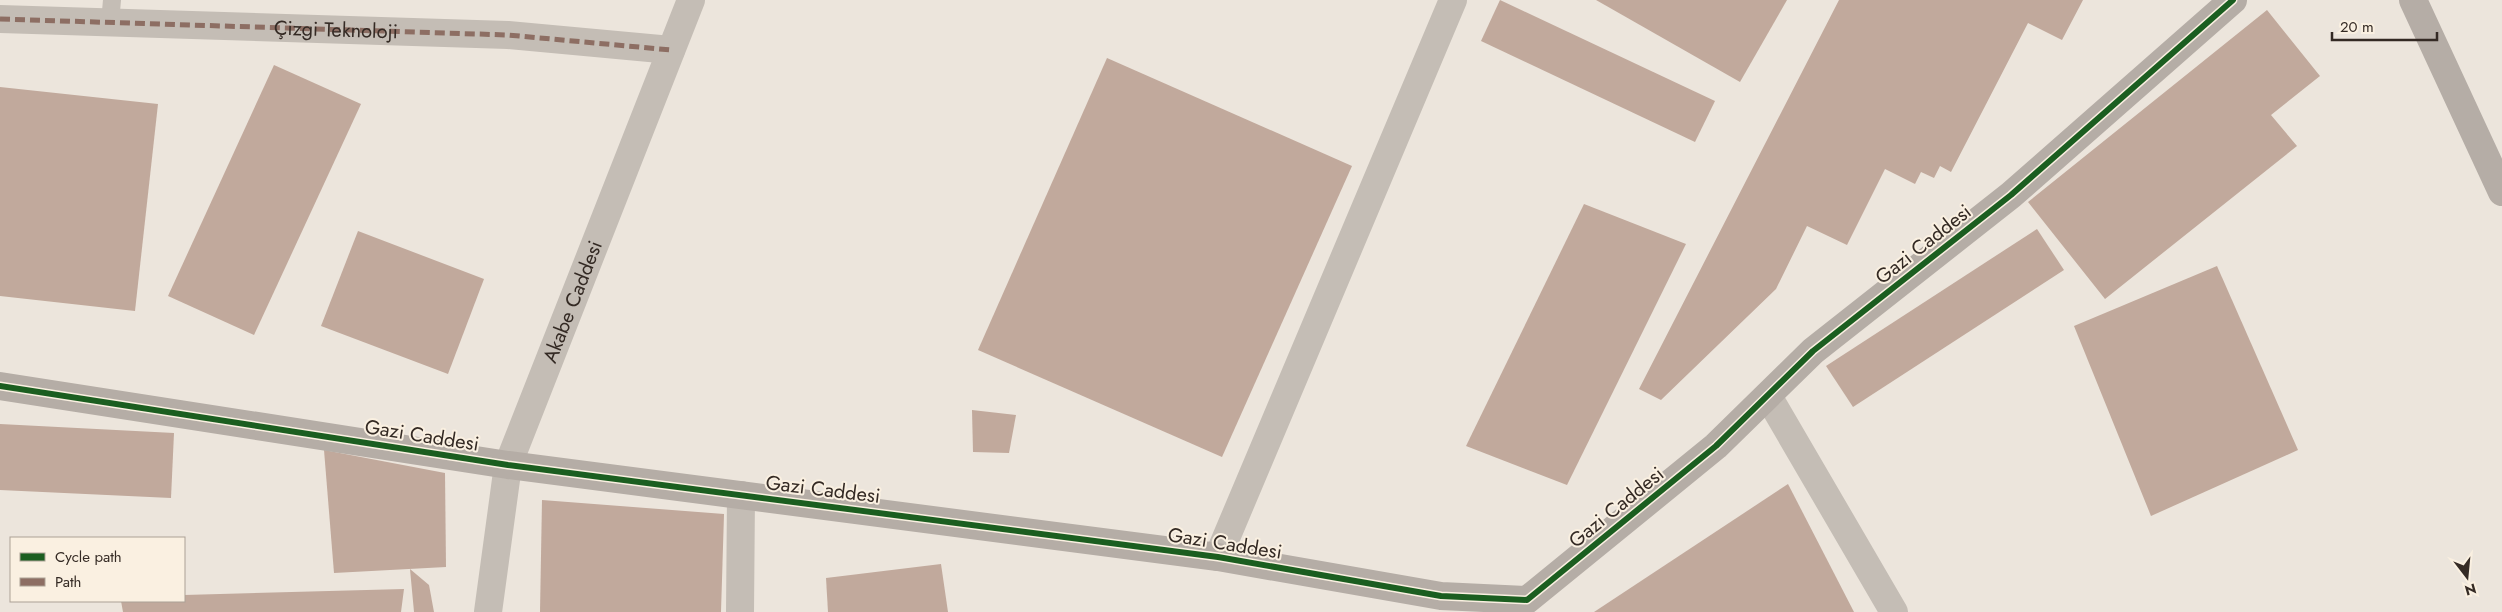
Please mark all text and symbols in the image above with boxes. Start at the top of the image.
scale bar [2332,10,2437,42]
street label: Çizgi Teknoloji [273,14,398,47]
text: 20 m [2340,16,2374,38]
street label: Gazi Caddesi [1869,198,1978,291]
street label: Akabe Caddesi [536,236,610,367]
street label: Gazi Caddesi [363,412,481,459]
street label: Gazi Caddesi [1562,460,1670,555]
street label: Gazi Caddesi [764,468,882,511]
street label: Gazi Caddesi [1166,520,1284,567]
legend [10,537,185,602]
text: Cycle path [55,546,122,568]
north arrow [2442,552,2492,602]
text: Path [55,571,81,593]
text: N [2462,578,2479,601]

